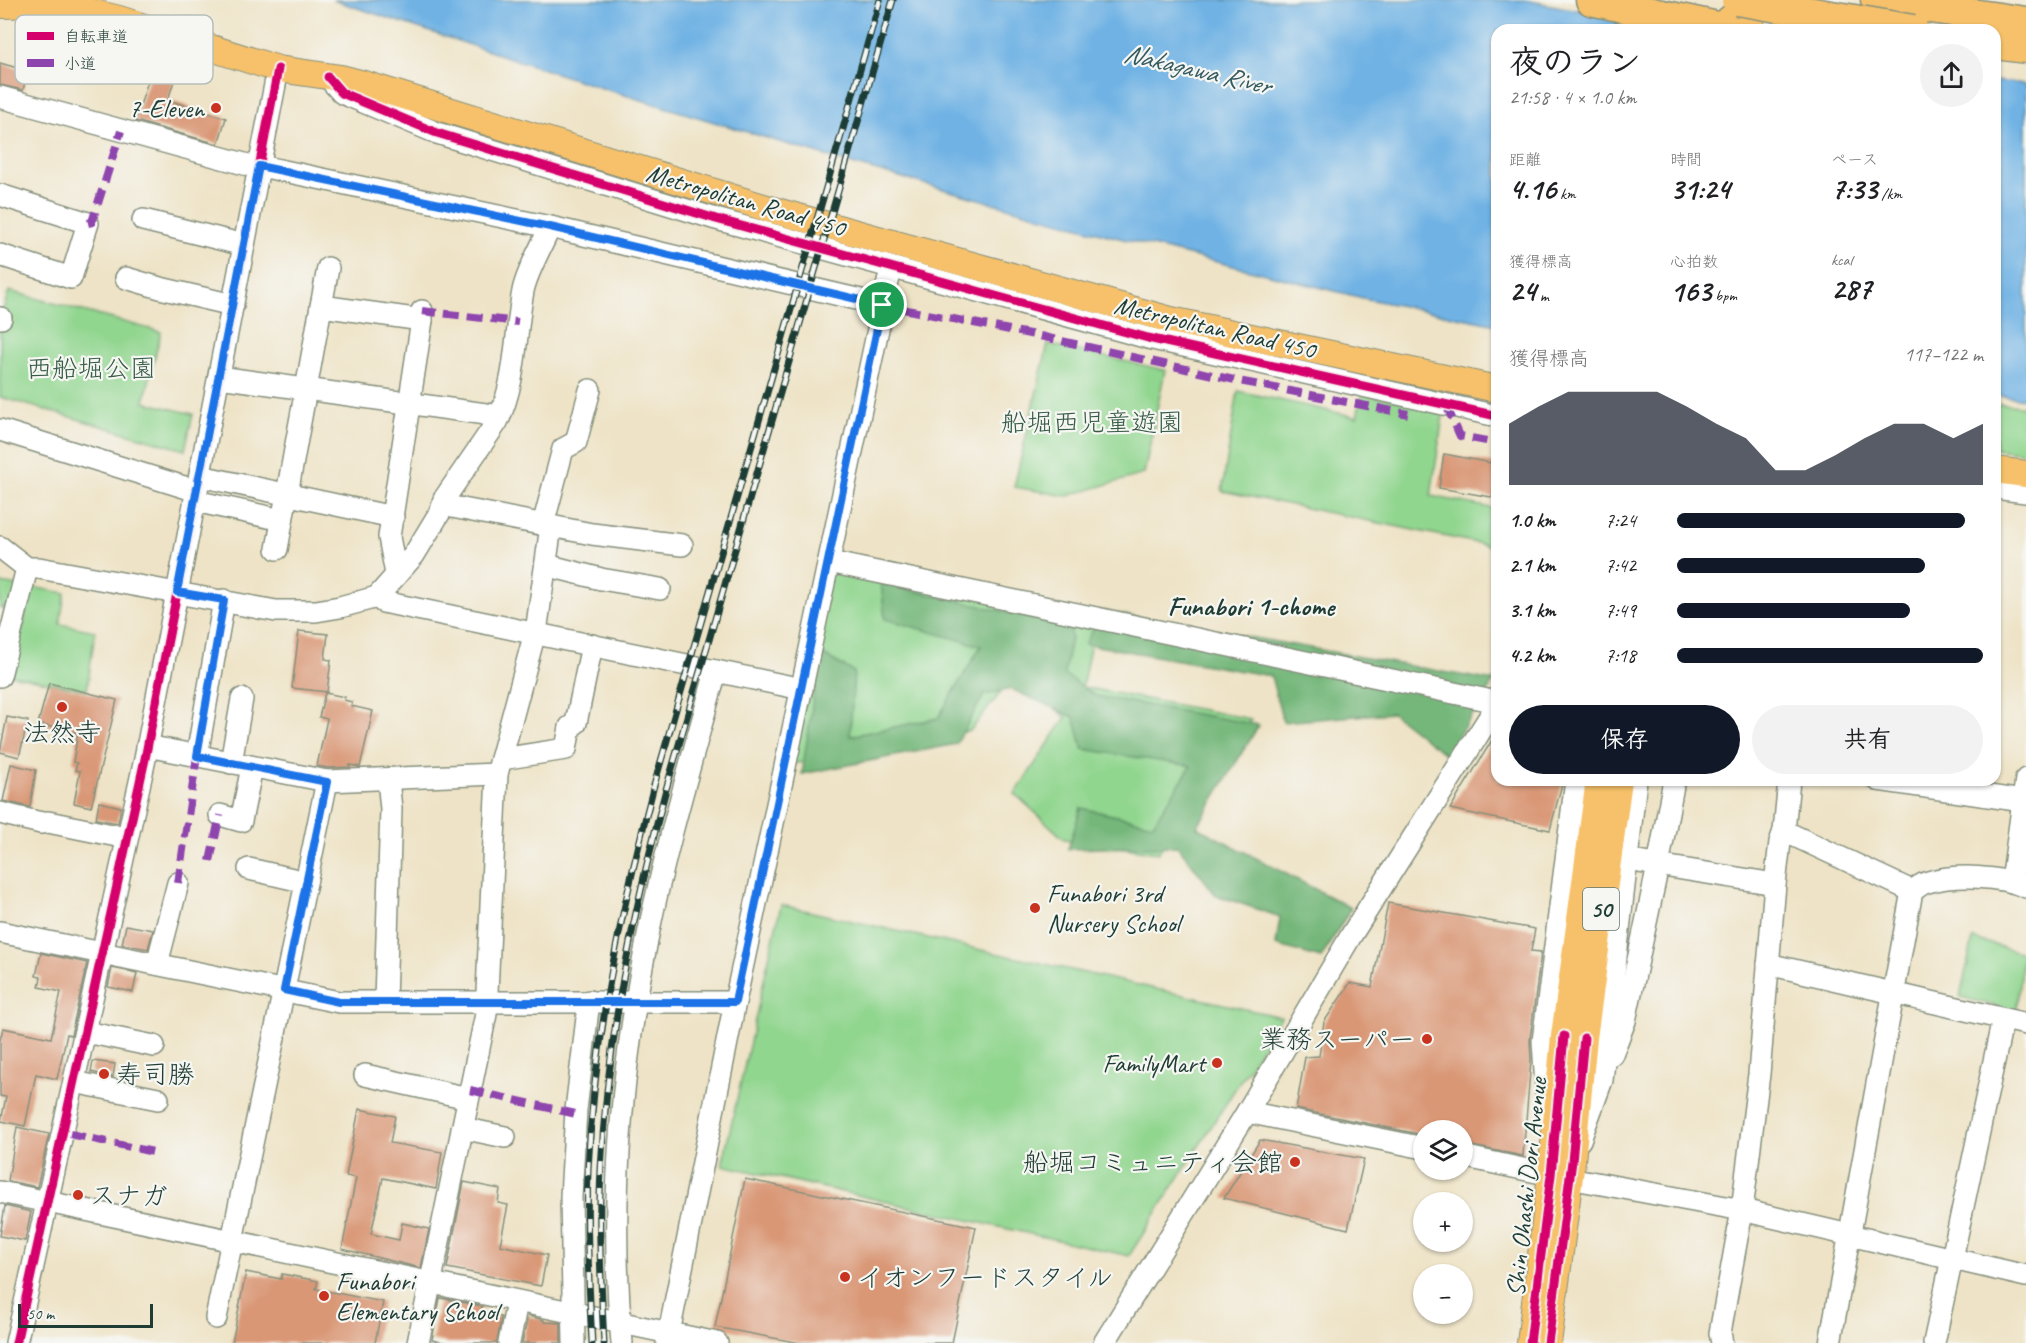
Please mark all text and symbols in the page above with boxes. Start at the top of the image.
legend [15,15,213,84]
text: 自転車道 [64,27,128,47]
water label: Nakagawa River [1121,36,1277,103]
text: 夜のラン [1509,41,1641,83]
button: share [1920,44,1983,107]
text: 小道 [64,54,96,74]
text: 21:58 · 4 × 1.0 km [1509,85,1636,110]
place label: 7-Eleven [128,92,205,125]
marker: 7-Eleven [209,101,223,115]
text: 距離 [1509,150,1541,170]
text: 時間 [1670,150,1702,170]
text: ペース [1831,150,1878,170]
street label: Metropolitan Road 450 [643,156,851,245]
text: 4.16 [1509,170,1556,208]
text: 31:24 [1670,170,1730,208]
text: 7:33 [1831,170,1877,208]
text: km [1556,184,1576,204]
text: /km [1877,184,1902,204]
text: kcal [1831,250,1852,270]
text: 獲得標高 [1509,252,1573,272]
text: 心拍数 [1670,252,1718,272]
text: 287 [1831,270,1871,308]
text: 24 [1509,272,1536,310]
text: 163 [1670,272,1711,310]
pin [856,279,907,330]
text: m [1536,286,1549,306]
text: bpm [1711,286,1737,306]
icon: arrive [865,288,898,321]
street label: Metropolitan Road 450 [1111,288,1321,367]
text: 117–122 m [1904,342,1983,367]
text: 獲得標高 [1509,346,1589,371]
park label: 西船堀公園 [26,352,156,385]
park label: 船堀西児童遊園 [1001,406,1183,439]
text: 1.0 km [1509,508,1556,533]
text: 7:24 [1605,508,1636,533]
text: 2.1 km [1509,553,1556,578]
text: 7:42 [1605,553,1636,578]
district label: Funabori 1-chome [1168,589,1336,623]
text: 3.1 km [1509,598,1556,623]
text: 7:49 [1605,598,1636,623]
text: 4.2 km [1509,643,1556,668]
text: 7:18 [1605,643,1636,668]
marker: 法然寺 [55,700,69,714]
button: 保存 [1509,705,1740,774]
button: 共有 [1752,705,1983,774]
place label: 法然寺 [23,716,101,749]
place label: Funabori 3rd Nursery School [1047,877,1184,940]
road number: 50 [1583,888,1619,930]
marker: Funabori 3rd Nursery School [1028,901,1042,915]
place label: 業務スーパー [1260,1023,1415,1056]
marker: 業務スーパー [1420,1032,1434,1046]
place label: FamilyMart [1103,1047,1207,1080]
marker: FamilyMart [1210,1056,1224,1070]
place label: 寿司勝 [116,1058,194,1091]
marker: 寿司勝 [97,1067,111,1081]
street label: Shin Ohashi Dori Avenue [1499,1075,1555,1298]
map controls [1413,1120,1473,1324]
button: layers [1413,1120,1473,1180]
place label: 船堀コミュニティ会館 [1023,1146,1283,1179]
marker: 船堀コミュニティ会館 [1288,1155,1302,1169]
place label: スナガ [90,1179,167,1212]
marker: スナガ [71,1188,85,1202]
button: + [1413,1192,1473,1252]
place label: イオンフードスタイル [857,1261,1113,1294]
button: − [1413,1264,1473,1324]
place label: Funabori Elementary School [336,1265,503,1328]
marker: イオンフードスタイル [838,1270,852,1284]
marker: Funabori Elementary School [317,1289,331,1303]
scale bar [18,1301,153,1328]
text: 50 m [27,1304,54,1324]

